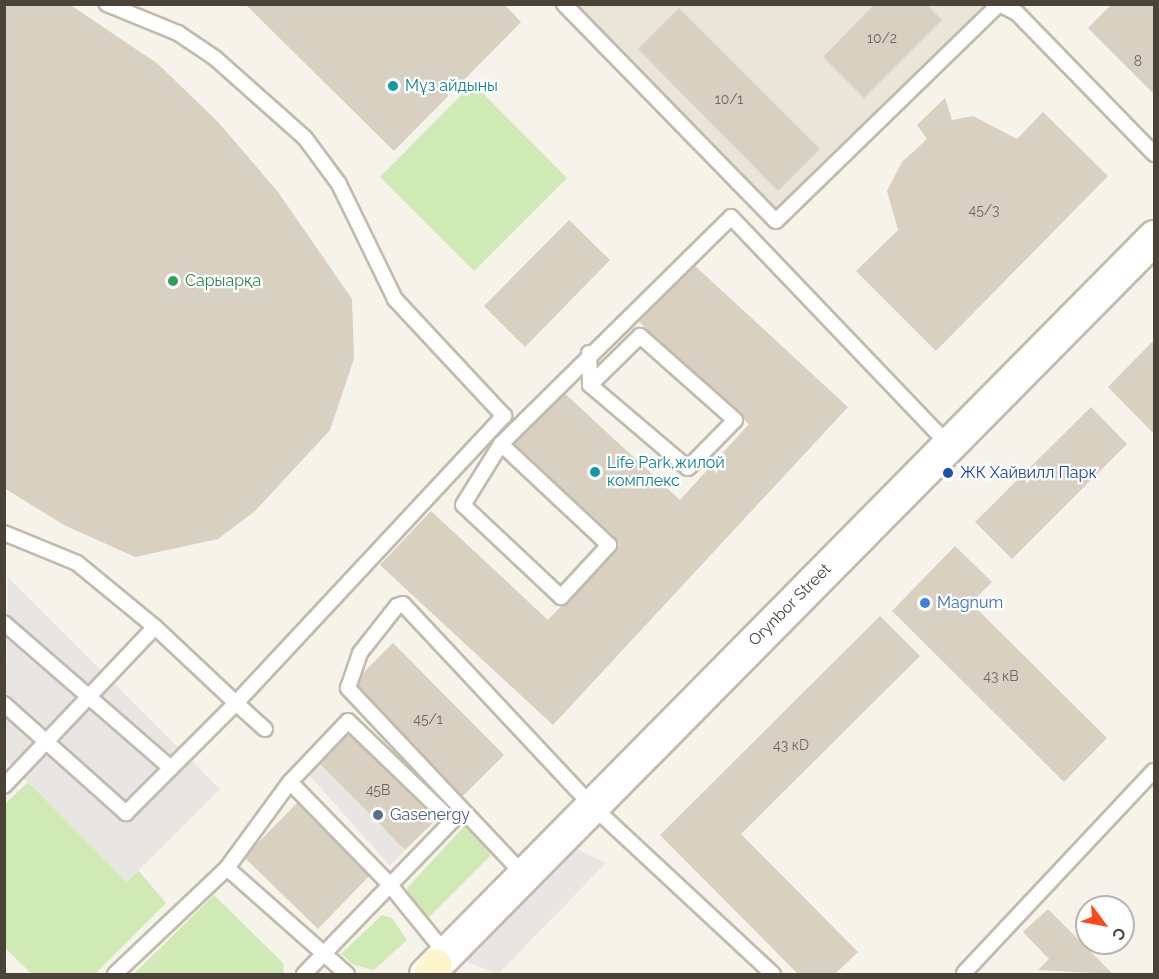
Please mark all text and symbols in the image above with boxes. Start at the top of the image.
house number: 10/2 [867,30,897,46]
house number: 8 [1134,53,1142,69]
place label: Мұз айдыны [405,76,498,96]
marker: Мұз айдыны [386,79,400,93]
house number: 10/1 [715,91,743,107]
house number: 45/3 [969,202,999,218]
place label: Сарыарқа [185,271,261,291]
marker: Сарыарқа [166,274,180,288]
place label: Life Park,жилой комплекс [607,453,725,491]
place label: ЖК Хайвилл Парк [960,463,1097,483]
marker: Life Park,жилой комплекс [588,465,602,479]
marker: ЖК Хайвилл Парк [941,466,955,480]
street label: Orynbor Street [745,560,835,650]
place label: Magnum [937,593,1003,613]
marker: Magnum [918,596,932,610]
house number: 43 кВ [983,668,1019,684]
house number: 45/1 [413,711,443,727]
house number: 43 кD [773,737,809,753]
house number: 45В [366,782,390,798]
place label: Gasenergy [390,805,470,825]
marker: Gasenergy [371,808,385,822]
north arrow [1075,895,1135,955]
text: С [1108,924,1130,943]

